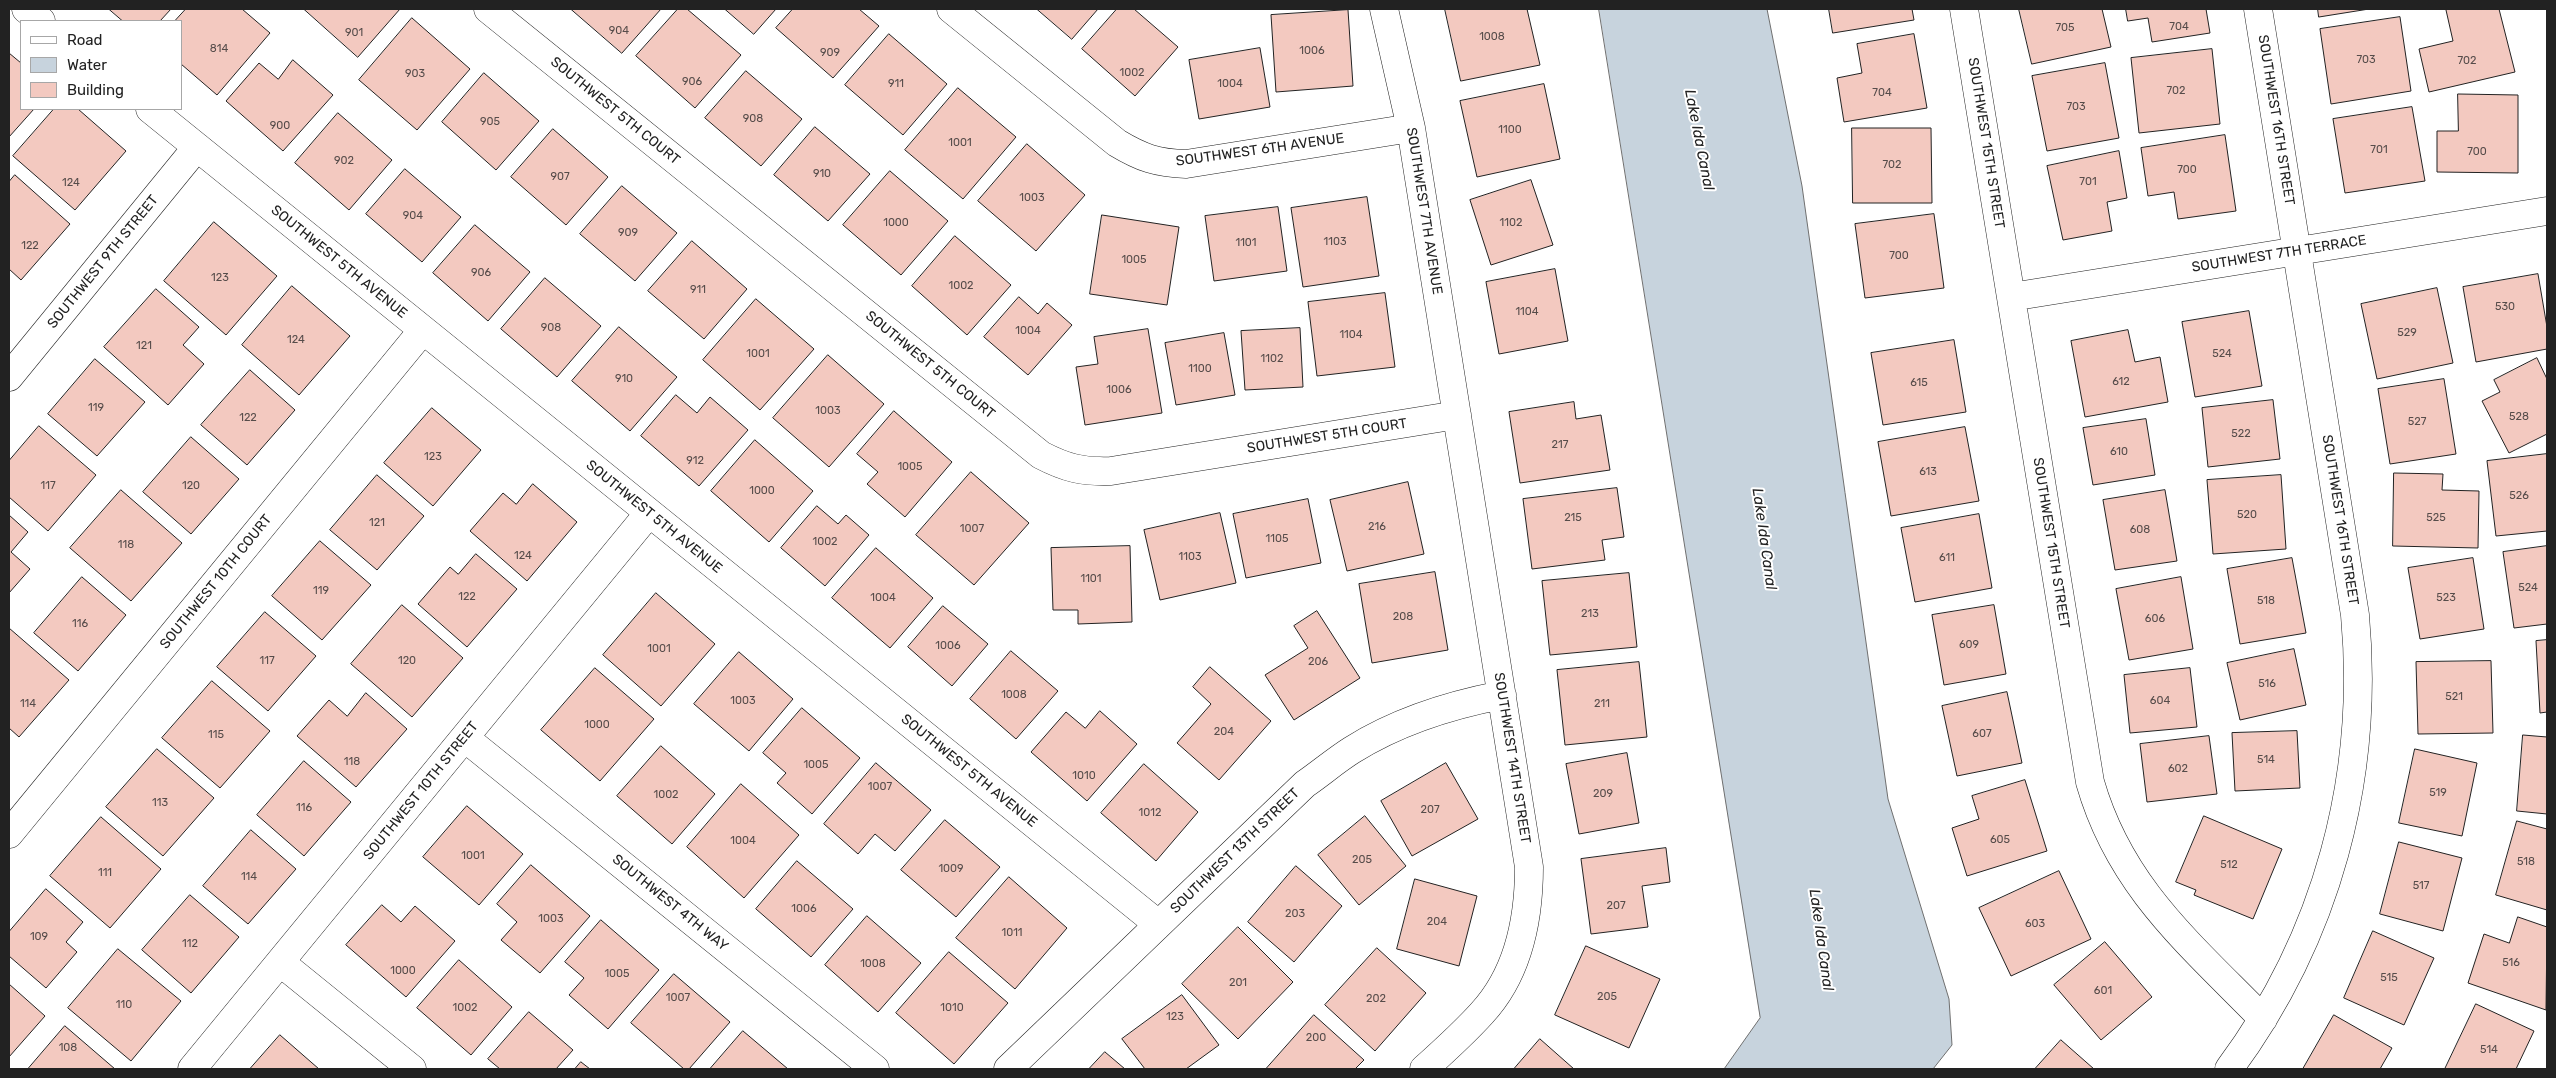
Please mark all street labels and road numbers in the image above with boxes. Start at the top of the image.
street label: SOUTHWEST 16TH STREET [2254,34,2298,206]
street label: SOUTHWEST 5TH COURT [547,54,683,168]
street label: SOUTHWEST 15TH STREET [1964,56,2008,230]
street label: SOUTHWEST 7TH AVENUE [1402,126,1446,296]
street label: SOUTHWEST 6TH AVENUE [1175,130,1345,170]
street label: SOUTHWEST 9TH STREET [44,192,162,332]
street label: SOUTHWEST 5TH AVENUE [268,202,410,322]
street label: SOUTHWEST 7TH TERRACE [2190,232,2368,276]
street label: SOUTHWEST 5TH COURT [862,308,998,422]
street label: SOUTHWEST 5TH COURT [1246,415,1408,457]
street label: SOUTHWEST 16TH STREET [2318,434,2362,606]
street label: SOUTHWEST 15TH STREET [2029,456,2073,630]
street label: SOUTHWEST 5TH AVENUE [583,457,725,577]
street label: SOUTHWEST 10TH COURT [157,511,275,653]
street label: SOUTHWEST 14TH STREET [1490,671,1534,845]
street label: SOUTHWEST 5TH AVENUE [898,711,1040,831]
street label: SOUTHWEST 10TH STREET [360,718,482,864]
street label: SOUTHWEST 13TH STREET [1167,785,1303,917]
street label: SOUTHWEST 4TH WAY [609,851,731,955]

